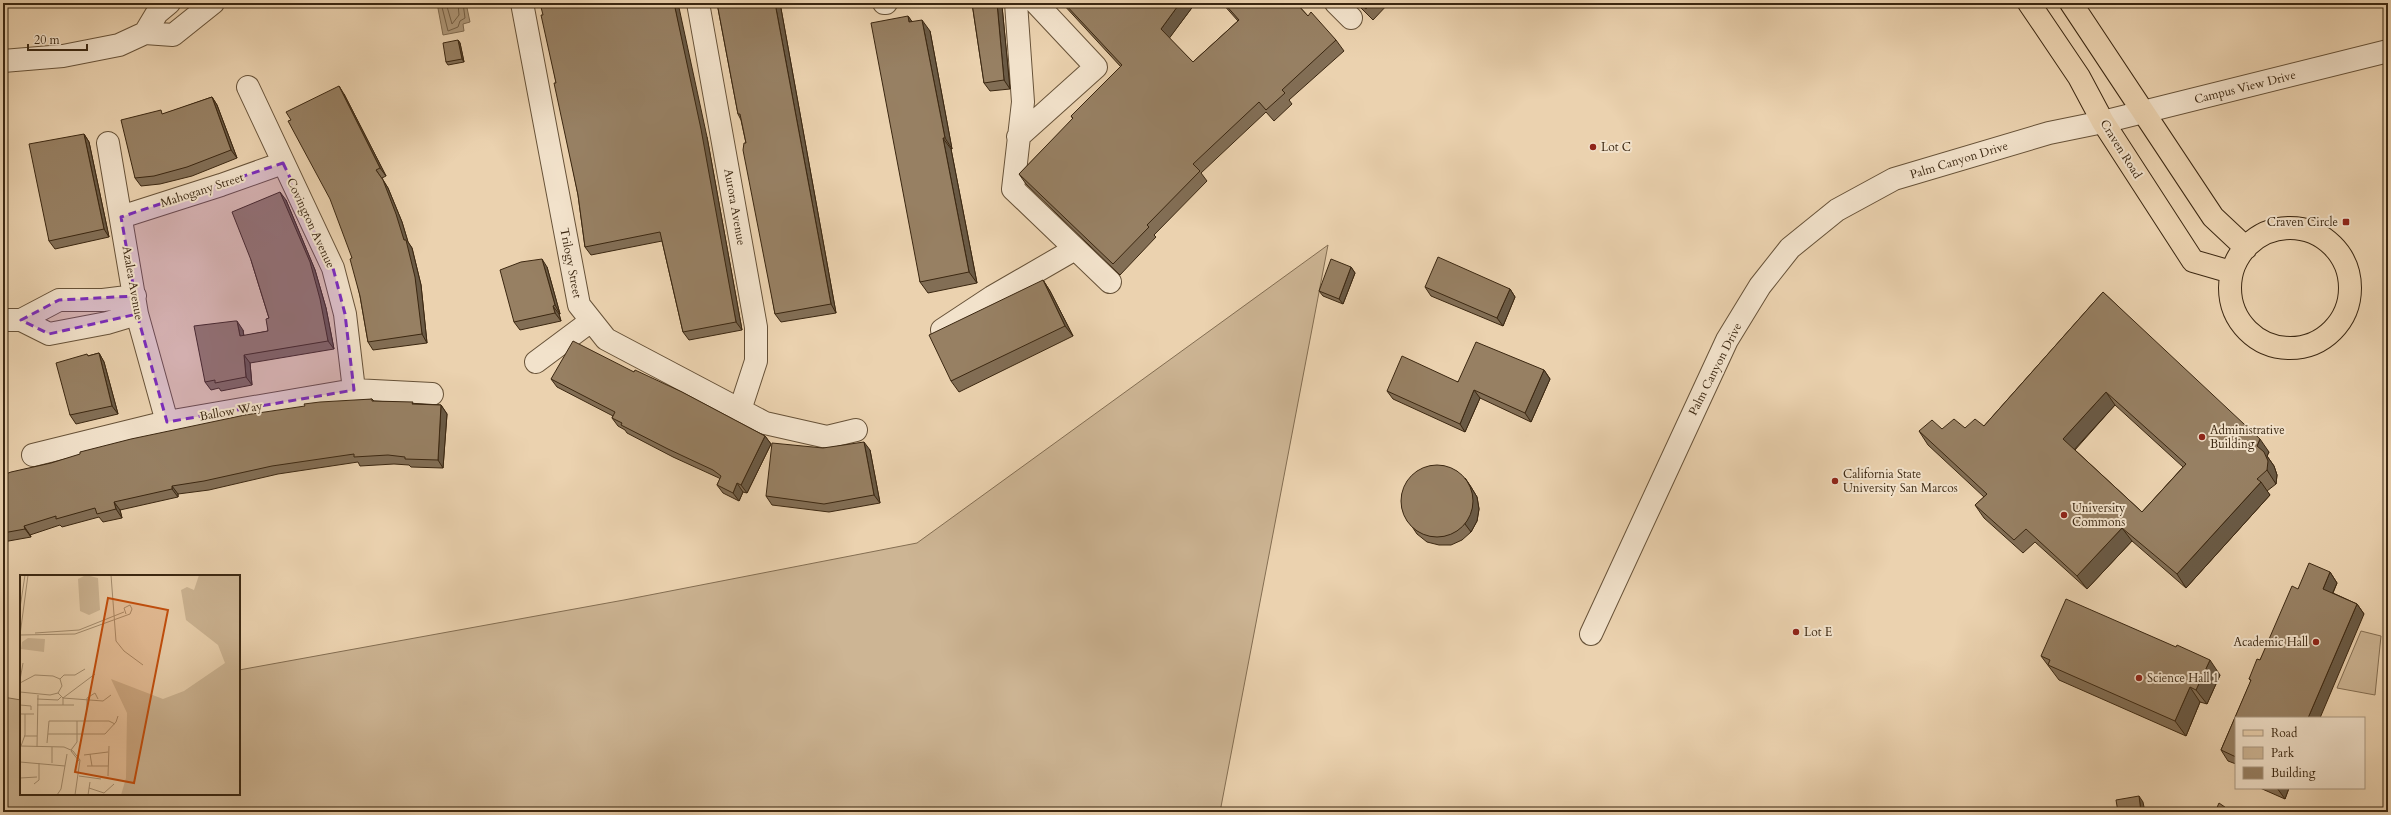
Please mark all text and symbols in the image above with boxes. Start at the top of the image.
scale bar [28,26,87,52]
text: 20 m [34,32,61,48]
street label: Campus View Drive [2192,67,2298,107]
street label: Craven Road [2097,116,2146,182]
street label: Palm Canyon Drive [1908,137,2010,183]
place label: Lot C [1601,139,1631,155]
marker: Lot C [1588,142,1598,152]
street label: Aurora Avenue [720,167,750,247]
street label: Mahogany Street [158,169,246,211]
street label: Covington Avenue [283,175,339,271]
place label: Craven Circle [2267,214,2338,230]
marker: Craven Circle [2341,217,2351,227]
street label: Trilogy Street [556,227,586,300]
street label: Azalea Avenue [119,245,147,321]
street label: Palm Canyon Drive [1685,320,1745,418]
street label: Ballow Way [198,397,264,424]
place label: Administrative Building [2210,422,2285,452]
marker: Administrative Building [2197,432,2207,442]
place label: California State University San Marcos [1843,466,1958,496]
marker: California State University San Marcos [1830,476,1840,486]
place label: University Commons [2072,500,2126,530]
marker: University Commons [2059,510,2069,520]
inset map [20,575,240,795]
place label: Lot E [1804,624,1832,640]
marker: Lot E [1791,627,1801,637]
place label: Academic Hall [2233,634,2308,650]
marker: Academic Hall [2311,637,2321,647]
place label: Science Hall 1 [2147,670,2219,686]
marker: Science Hall 1 [2134,673,2144,683]
legend [2235,717,2365,789]
text: Road [2271,725,2298,741]
text: Park [2271,745,2295,761]
text: Building [2271,765,2316,781]

